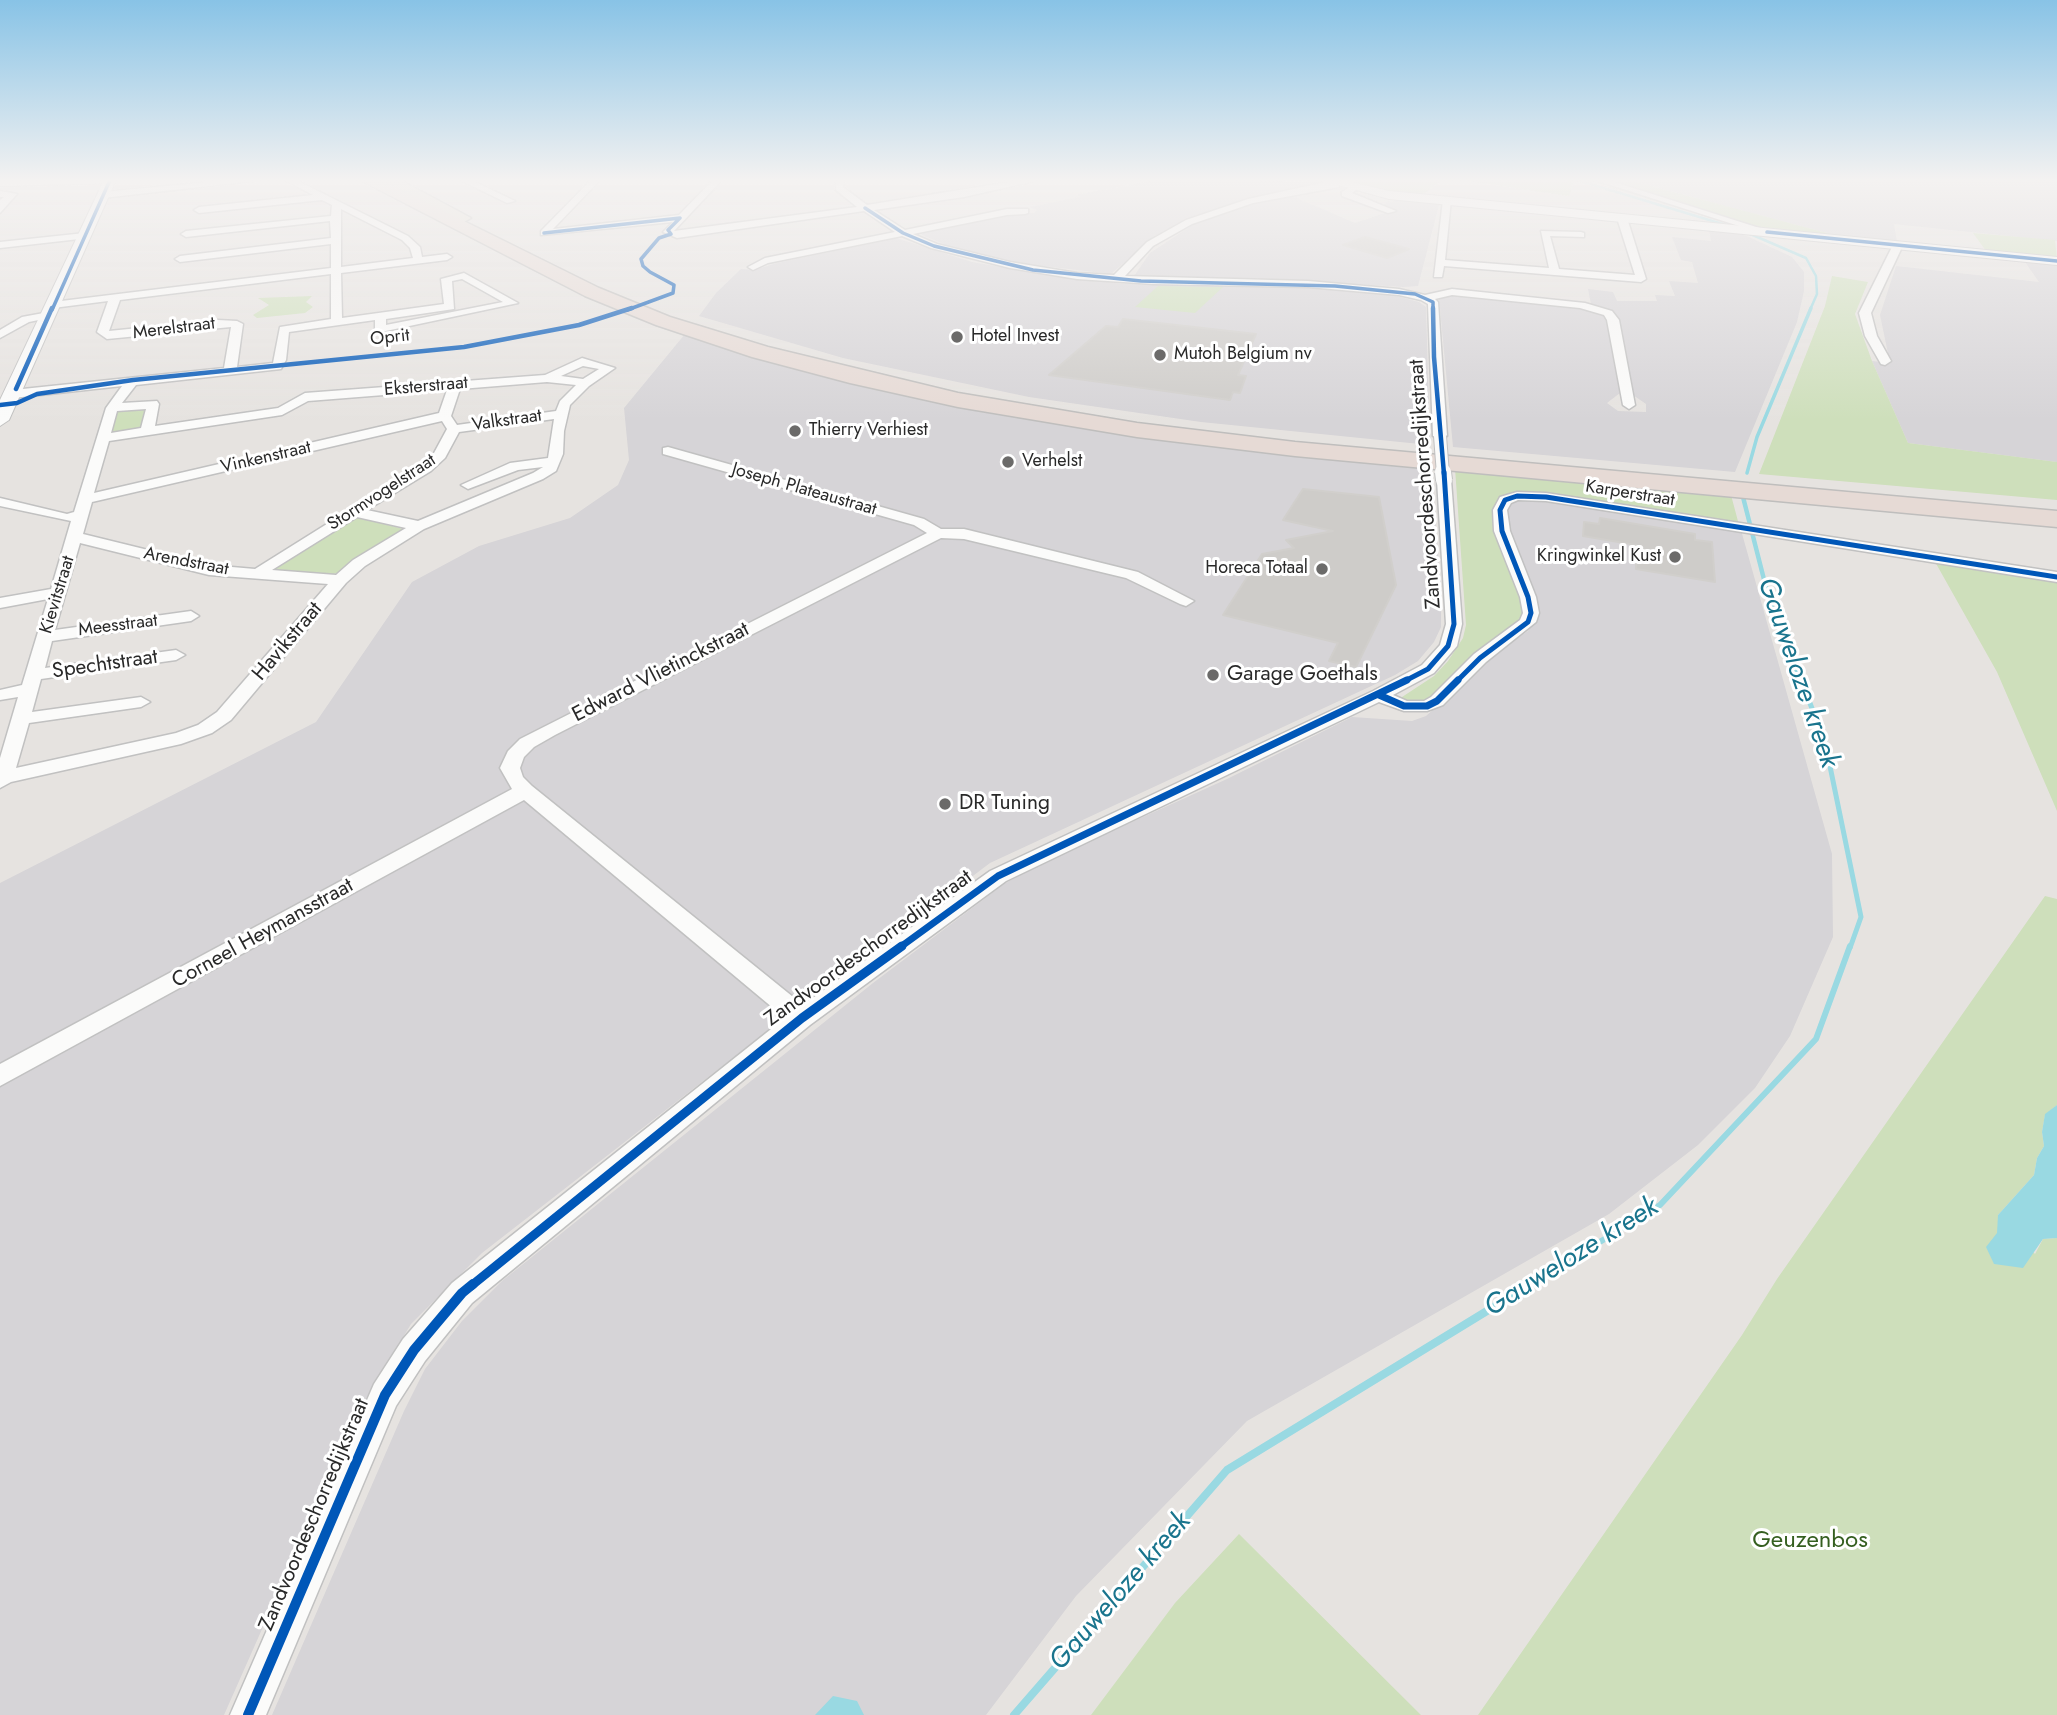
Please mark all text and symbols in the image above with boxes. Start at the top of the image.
street label: Merelstraat [132,313,216,345]
street label: Oprit [369,325,411,351]
place label: Hotel Invest [971,326,1059,348]
marker: Hotel Invest [949,329,965,345]
place label: Mutoh Belgium nv [1174,344,1312,366]
marker: Mutoh Belgium nv [1152,347,1168,363]
street label: Zandvoordeschorredijkstraat [1405,358,1447,610]
street label: Eksterstraat [383,373,469,401]
street label: Valkstraat [471,405,543,437]
place label: Thierry Verhiest [809,420,928,442]
marker: Thierry Verhiest [787,423,803,439]
street label: Vinkenstraat [219,437,313,479]
street label: Stormvogelstraat [324,450,440,536]
place label: Verhelst [1022,451,1082,473]
marker: Verhelst [1000,454,1016,470]
street label: Joseph Plateaustraat [729,459,879,521]
street label: Karperstraat [1584,476,1676,512]
street label: Arendstraat [142,543,230,581]
place label: Kringwinkel Kust [1537,546,1661,568]
marker: Kringwinkel Kust [1667,549,1683,565]
street label: Kievitstraat [36,554,80,636]
place label: Horeca Totaal [1205,558,1308,580]
marker: Horeca Totaal [1314,561,1330,577]
water label: Gauweloze kreek [1749,574,1845,772]
street label: Havikstraat [248,598,328,686]
street label: Meesstraat [77,610,159,642]
street label: Edward Vlietinckstraat [568,617,754,729]
street label: Spechtstraat [51,645,159,685]
place label: Garage Goethals [1227,662,1378,688]
marker: Garage Goethals [1205,667,1221,683]
place label: DR Tuning [959,791,1050,817]
marker: DR Tuning [937,796,953,812]
street label: Zandvoordeschorredijkstraat [760,865,978,1033]
street label: Corneel Heymansstraat [168,874,358,994]
water label: Gauweloze kreek [1479,1191,1665,1325]
street label: Zandvoordeschorredijkstraat [255,1395,375,1635]
water label: Gauweloze kreek [1043,1506,1199,1678]
park label: Geuzenbos [1752,1527,1868,1555]

